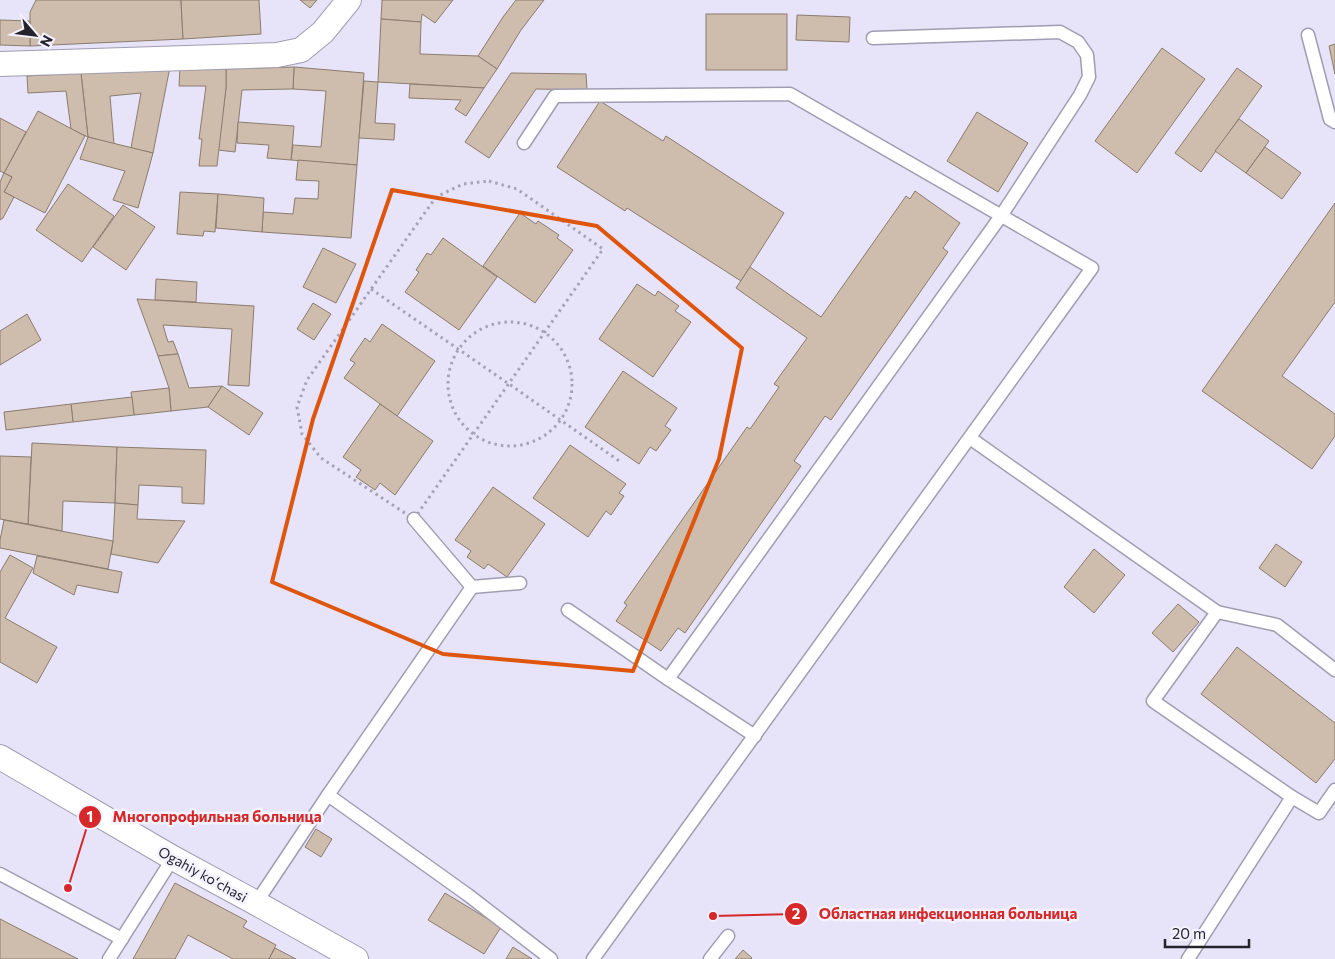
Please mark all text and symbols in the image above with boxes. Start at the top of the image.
north arrow [10,10,60,60]
text: N [37,33,57,50]
callout: Многопрофильная больница [77,802,331,832]
text: 1 [87,807,93,825]
text: Многопрофильная больница [113,807,322,825]
street label: Ogahiy koʻchasi [156,843,250,905]
callout: Областная инфекционная больница [784,899,1087,929]
text: 2 [792,904,800,922]
text: Областная инфекционная больница [819,904,1077,922]
scale bar [1165,916,1249,948]
text: 20 m [1172,924,1206,942]

